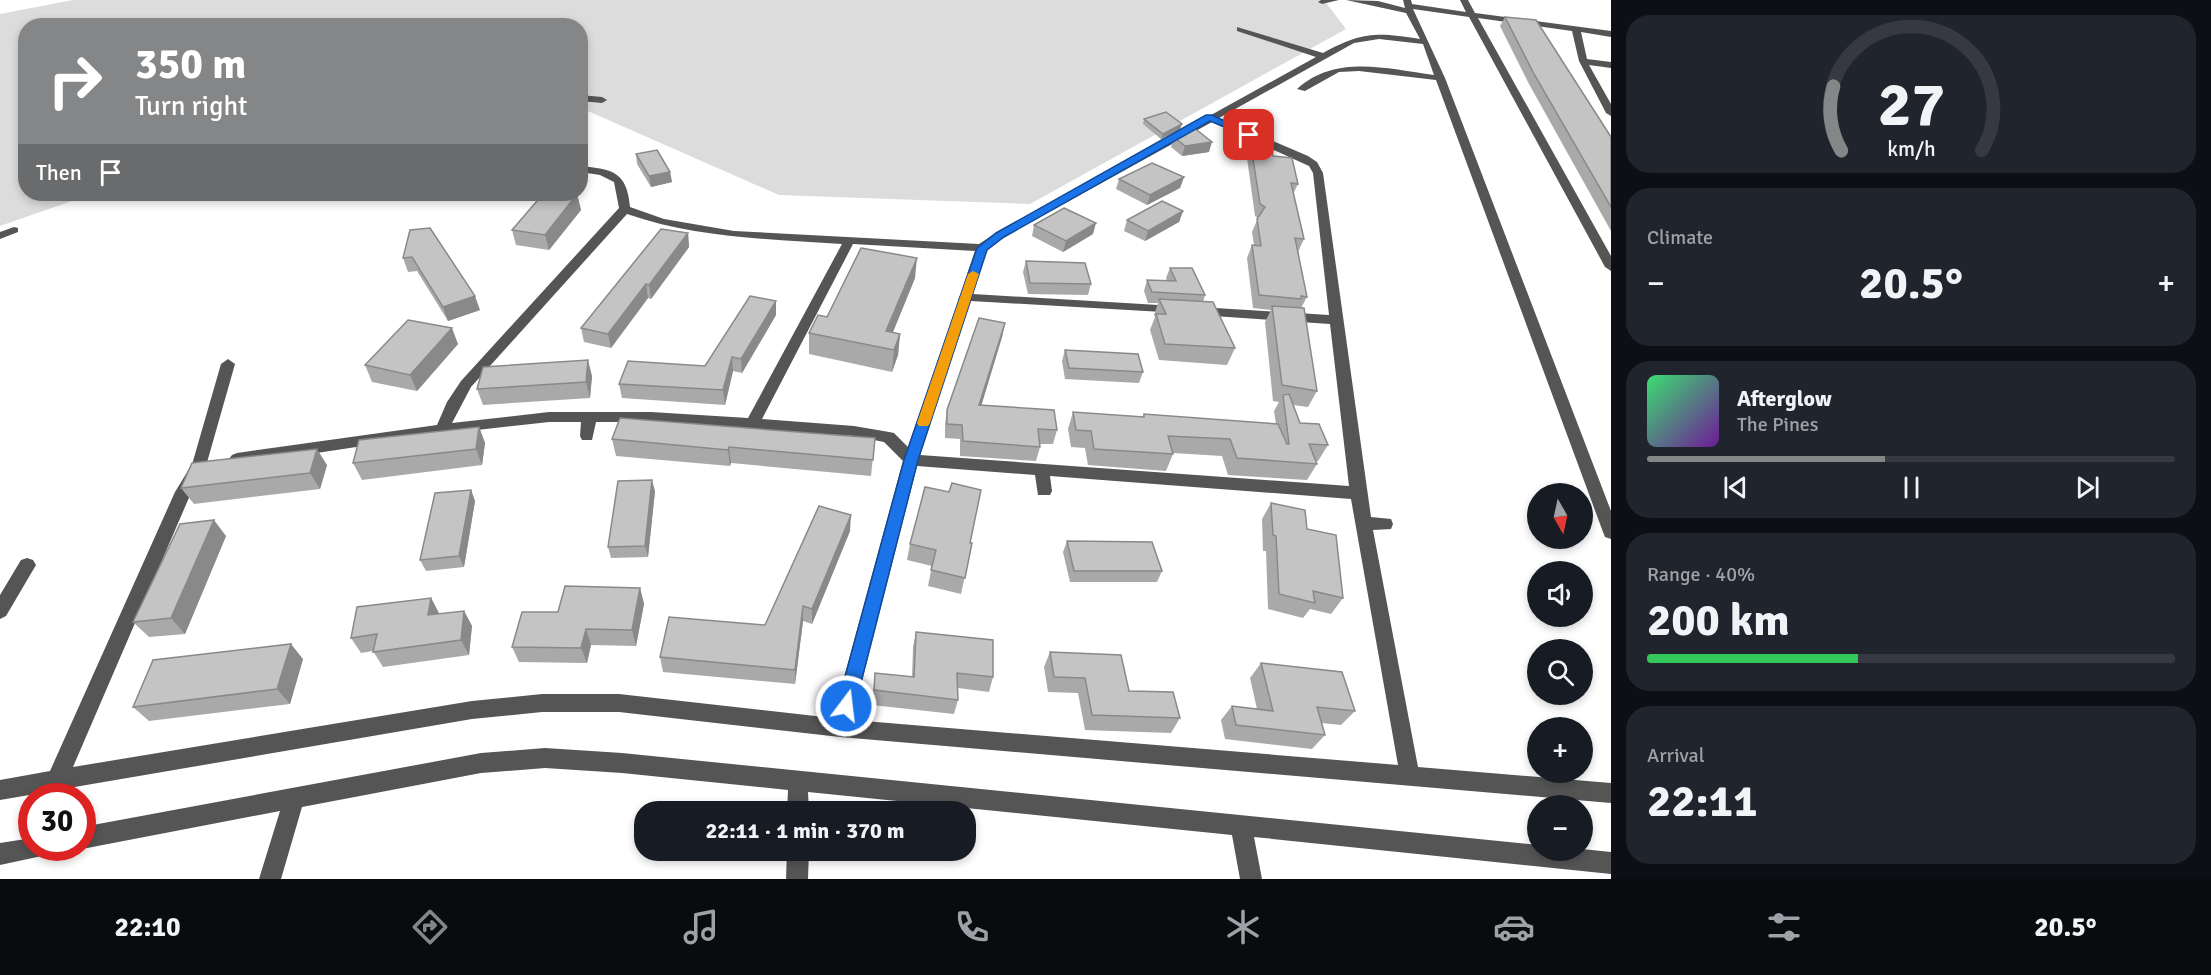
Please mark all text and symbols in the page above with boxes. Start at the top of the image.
text: 350 m [135,39,246,90]
icon: right [36,42,114,120]
text: 27 [1877,66,1945,143]
text: Turn right [135,90,248,123]
pin [1223,109,1274,160]
icon: arrive [1232,118,1265,151]
text: km/h [1887,136,1935,162]
icon: arrive [94,156,127,189]
text: Then [36,159,82,186]
text: Climate [1647,225,1713,250]
text: 20.5° [1859,256,1963,311]
text: − [1647,263,1665,304]
text: + [2157,263,2175,304]
text: Afterglow [1737,385,1832,412]
text: The Pines [1737,412,1819,437]
icon: previous [1719,471,1752,504]
icon: pause [1895,471,1928,504]
icon: next [2071,471,2104,504]
north arrow [1527,483,1593,549]
map controls [1527,483,1593,861]
button: sound [1527,561,1593,627]
text: Range · 40% [1647,562,1755,587]
text: 200 km [1647,593,1790,648]
button: search [1527,639,1593,705]
position arrow [814,674,878,738]
button: + [1527,717,1593,783]
text: Arrival [1647,743,1705,768]
text: 22:11 [1647,774,1757,829]
speed limit sign: 30 [18,783,96,861]
button: − [1527,795,1593,861]
text: 22:11 · 1 min · 370 m [705,817,905,844]
icon: directions [409,906,451,948]
icon: music [680,906,722,948]
icon: phone [951,906,993,948]
icon: climate [1222,906,1264,948]
icon: car [1493,906,1535,948]
icon: filters [1763,906,1805,948]
text: 22:10 [114,911,181,944]
text: 20.5° [2034,911,2097,944]

